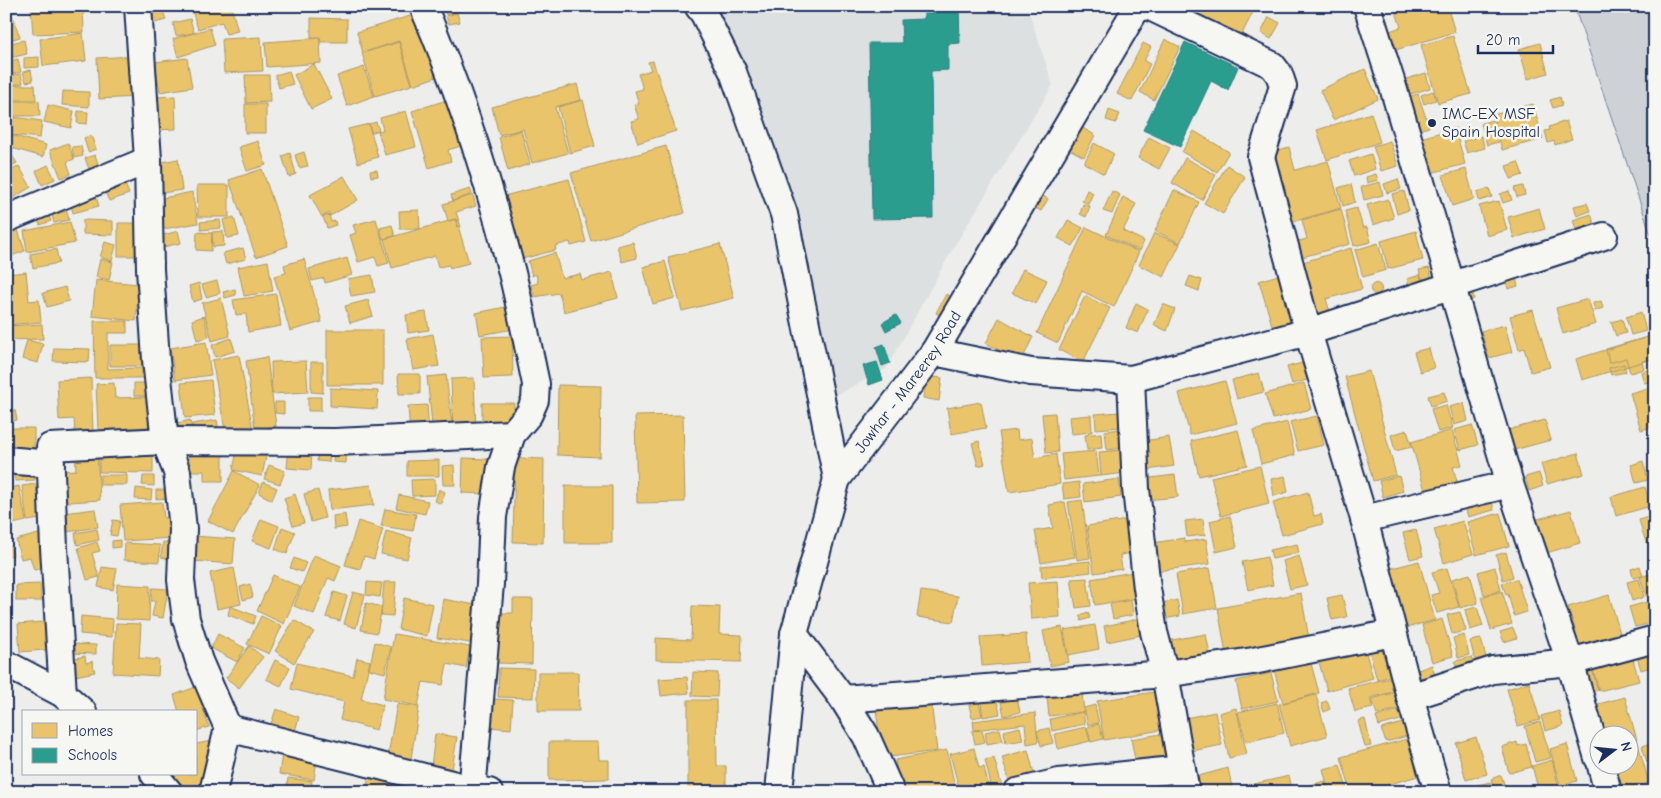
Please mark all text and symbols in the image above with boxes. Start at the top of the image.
scale bar [1478,22,1554,54]
text: 20 m [1486,31,1520,49]
place label: IMC-EX MSF Spain Hospital [1442,105,1540,141]
marker: IMC-EX MSF Spain Hospital [1426,117,1438,129]
street label: Jowhar - Mareerey Road [851,308,965,457]
legend [22,710,198,776]
text: Homes [68,722,113,740]
north arrow [1588,726,1638,776]
text: N [1617,740,1635,753]
text: Schools [68,746,117,764]

